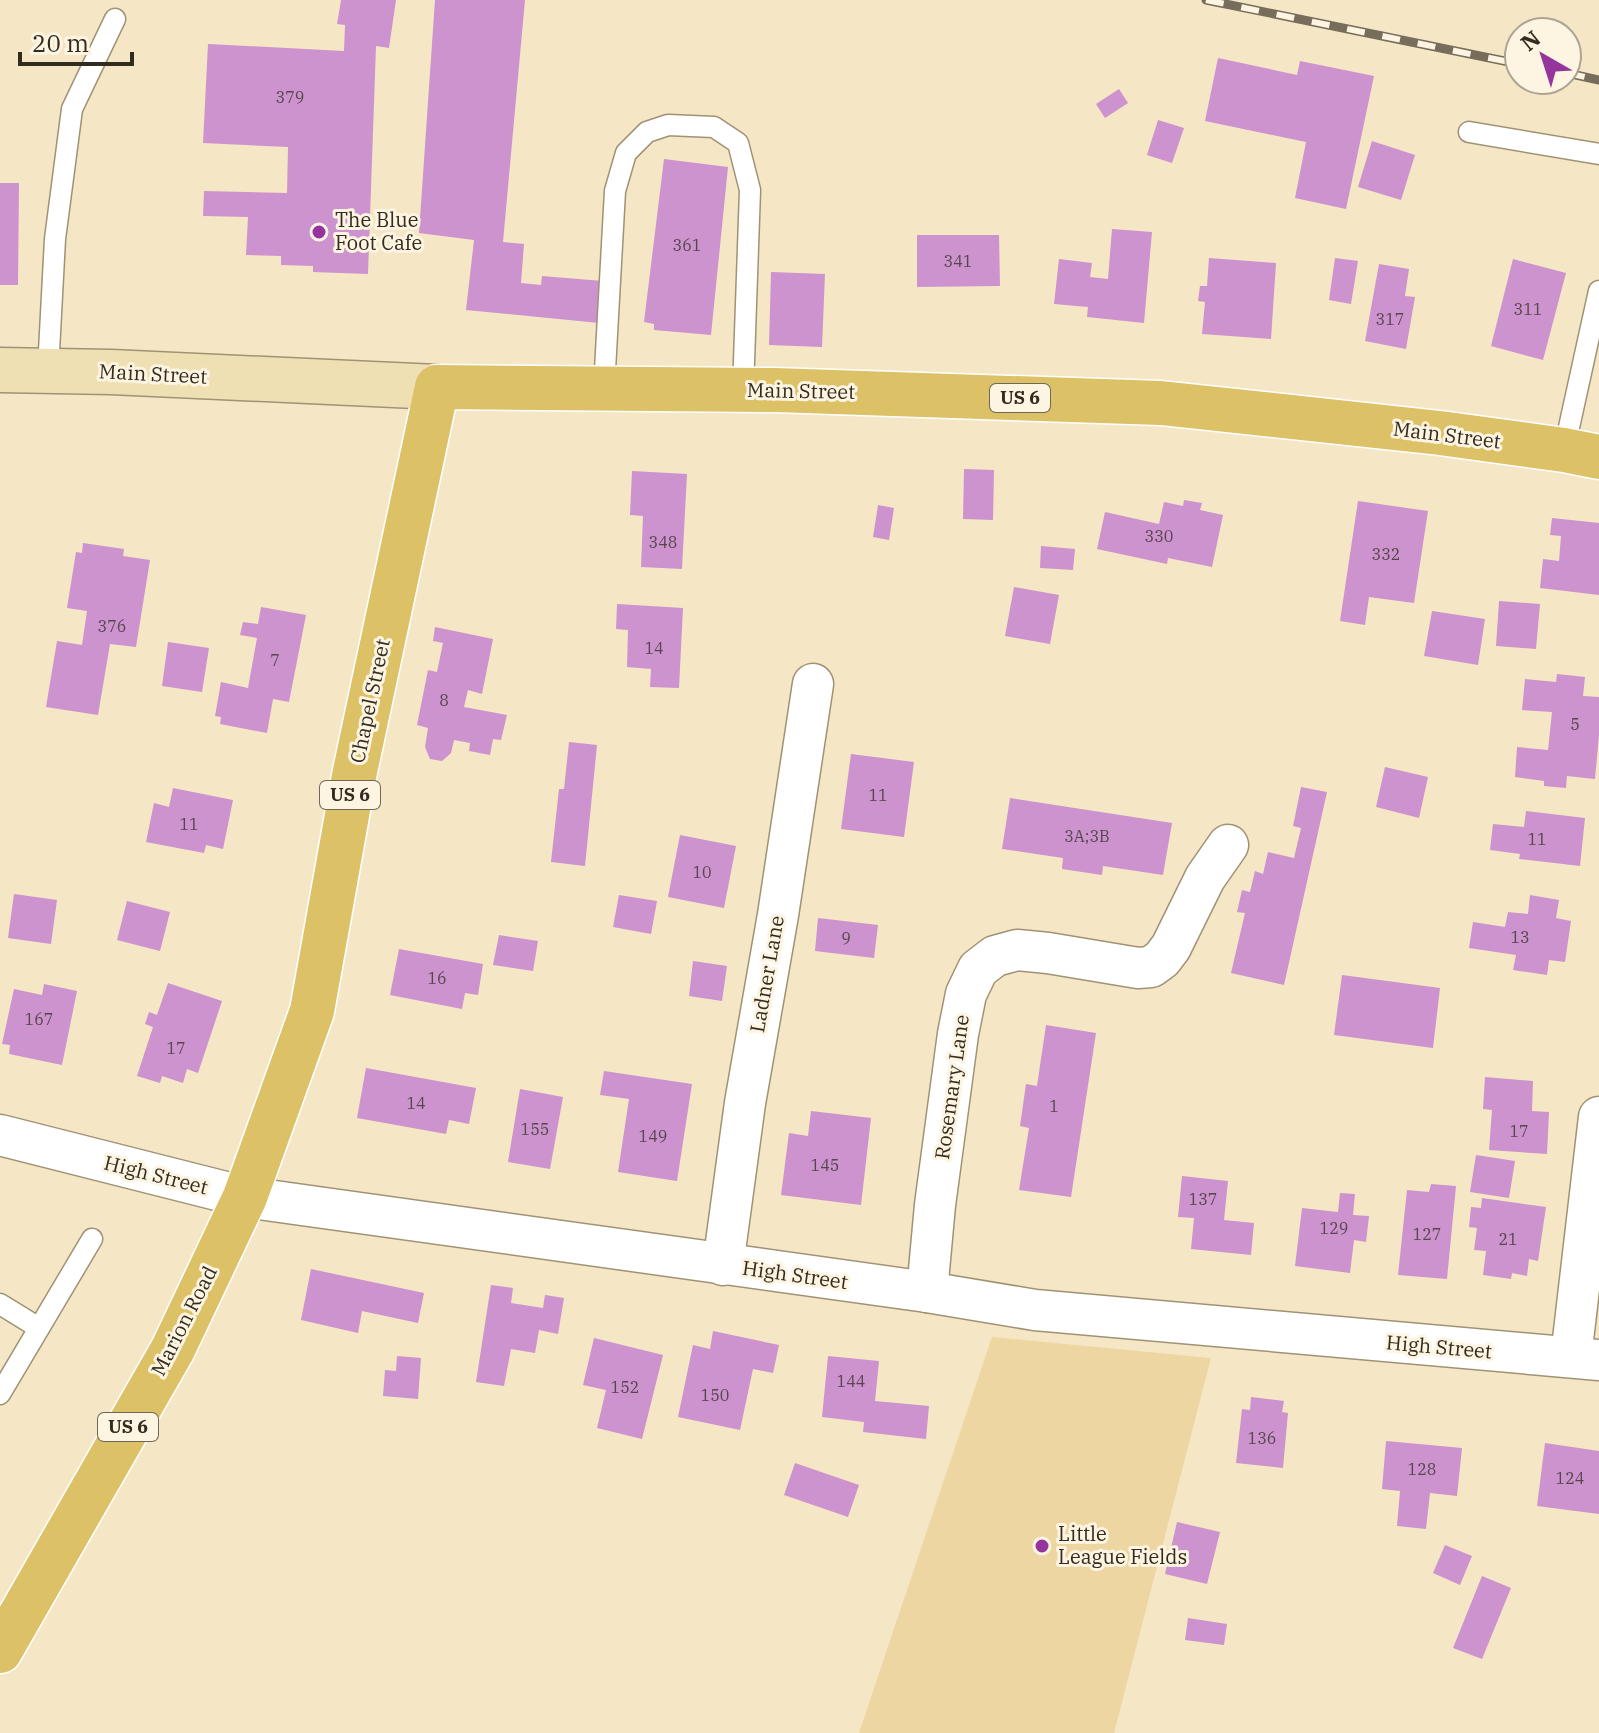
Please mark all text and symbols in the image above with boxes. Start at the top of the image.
scale bar [20,16,132,66]
north arrow [1503,16,1583,96]
text: N [1514,23,1546,57]
text: 20 m [32,27,89,59]
house number: 379 [276,87,304,107]
place label: The Blue Foot Cafe [335,206,422,256]
marker: The Blue Foot Cafe [310,223,328,241]
house number: 361 [673,235,701,255]
house number: 341 [944,251,972,271]
house number: 311 [1514,299,1542,319]
house number: 317 [1376,309,1404,329]
street label: Main Street [98,357,208,390]
street label: Main Street [747,376,855,405]
road number: US 6 [990,384,1050,412]
street label: Main Street [1392,415,1502,455]
house number: 330 [1145,526,1173,546]
house number: 348 [649,532,677,552]
house number: 332 [1372,544,1400,564]
house number: 376 [98,616,126,636]
street label: Chapel Street [343,636,396,766]
house number: 14 [644,638,664,658]
house number: 7 [270,650,280,670]
house number: 8 [439,690,449,710]
house number: 5 [1570,714,1580,734]
road number: US 6 [320,781,380,809]
house number: 11 [868,785,888,805]
house number: 11 [179,814,199,834]
house number: 3A;3B [1064,826,1110,846]
house number: 11 [1527,829,1547,849]
house number: 10 [692,862,712,882]
street label: Ladner Lane [743,913,790,1034]
house number: 13 [1510,927,1530,947]
house number: 9 [841,928,851,948]
house number: 16 [427,968,447,988]
house number: 167 [25,1009,53,1029]
street label: Rosemary Lane [928,1013,975,1161]
house number: 17 [166,1038,186,1058]
house number: 14 [406,1093,426,1113]
house number: 1 [1049,1096,1059,1116]
house number: 155 [521,1119,549,1139]
house number: 17 [1509,1121,1529,1141]
house number: 149 [639,1126,667,1146]
street label: High Street [101,1149,211,1200]
house number: 145 [811,1155,839,1175]
house number: 137 [1189,1189,1217,1209]
house number: 129 [1320,1218,1348,1238]
house number: 127 [1413,1224,1441,1244]
house number: 21 [1498,1229,1518,1249]
street label: High Street [741,1254,850,1295]
street label: Marion Road [144,1261,223,1380]
street label: High Street [1385,1328,1493,1365]
house number: 144 [837,1371,865,1391]
house number: 152 [611,1377,639,1397]
house number: 150 [701,1385,729,1405]
road number: US 6 [98,1413,158,1441]
house number: 136 [1248,1428,1276,1448]
house number: 128 [1408,1459,1436,1479]
house number: 124 [1556,1468,1584,1488]
place label: Little League Fields [1058,1520,1187,1570]
marker: Little League Fields [1033,1537,1051,1555]

